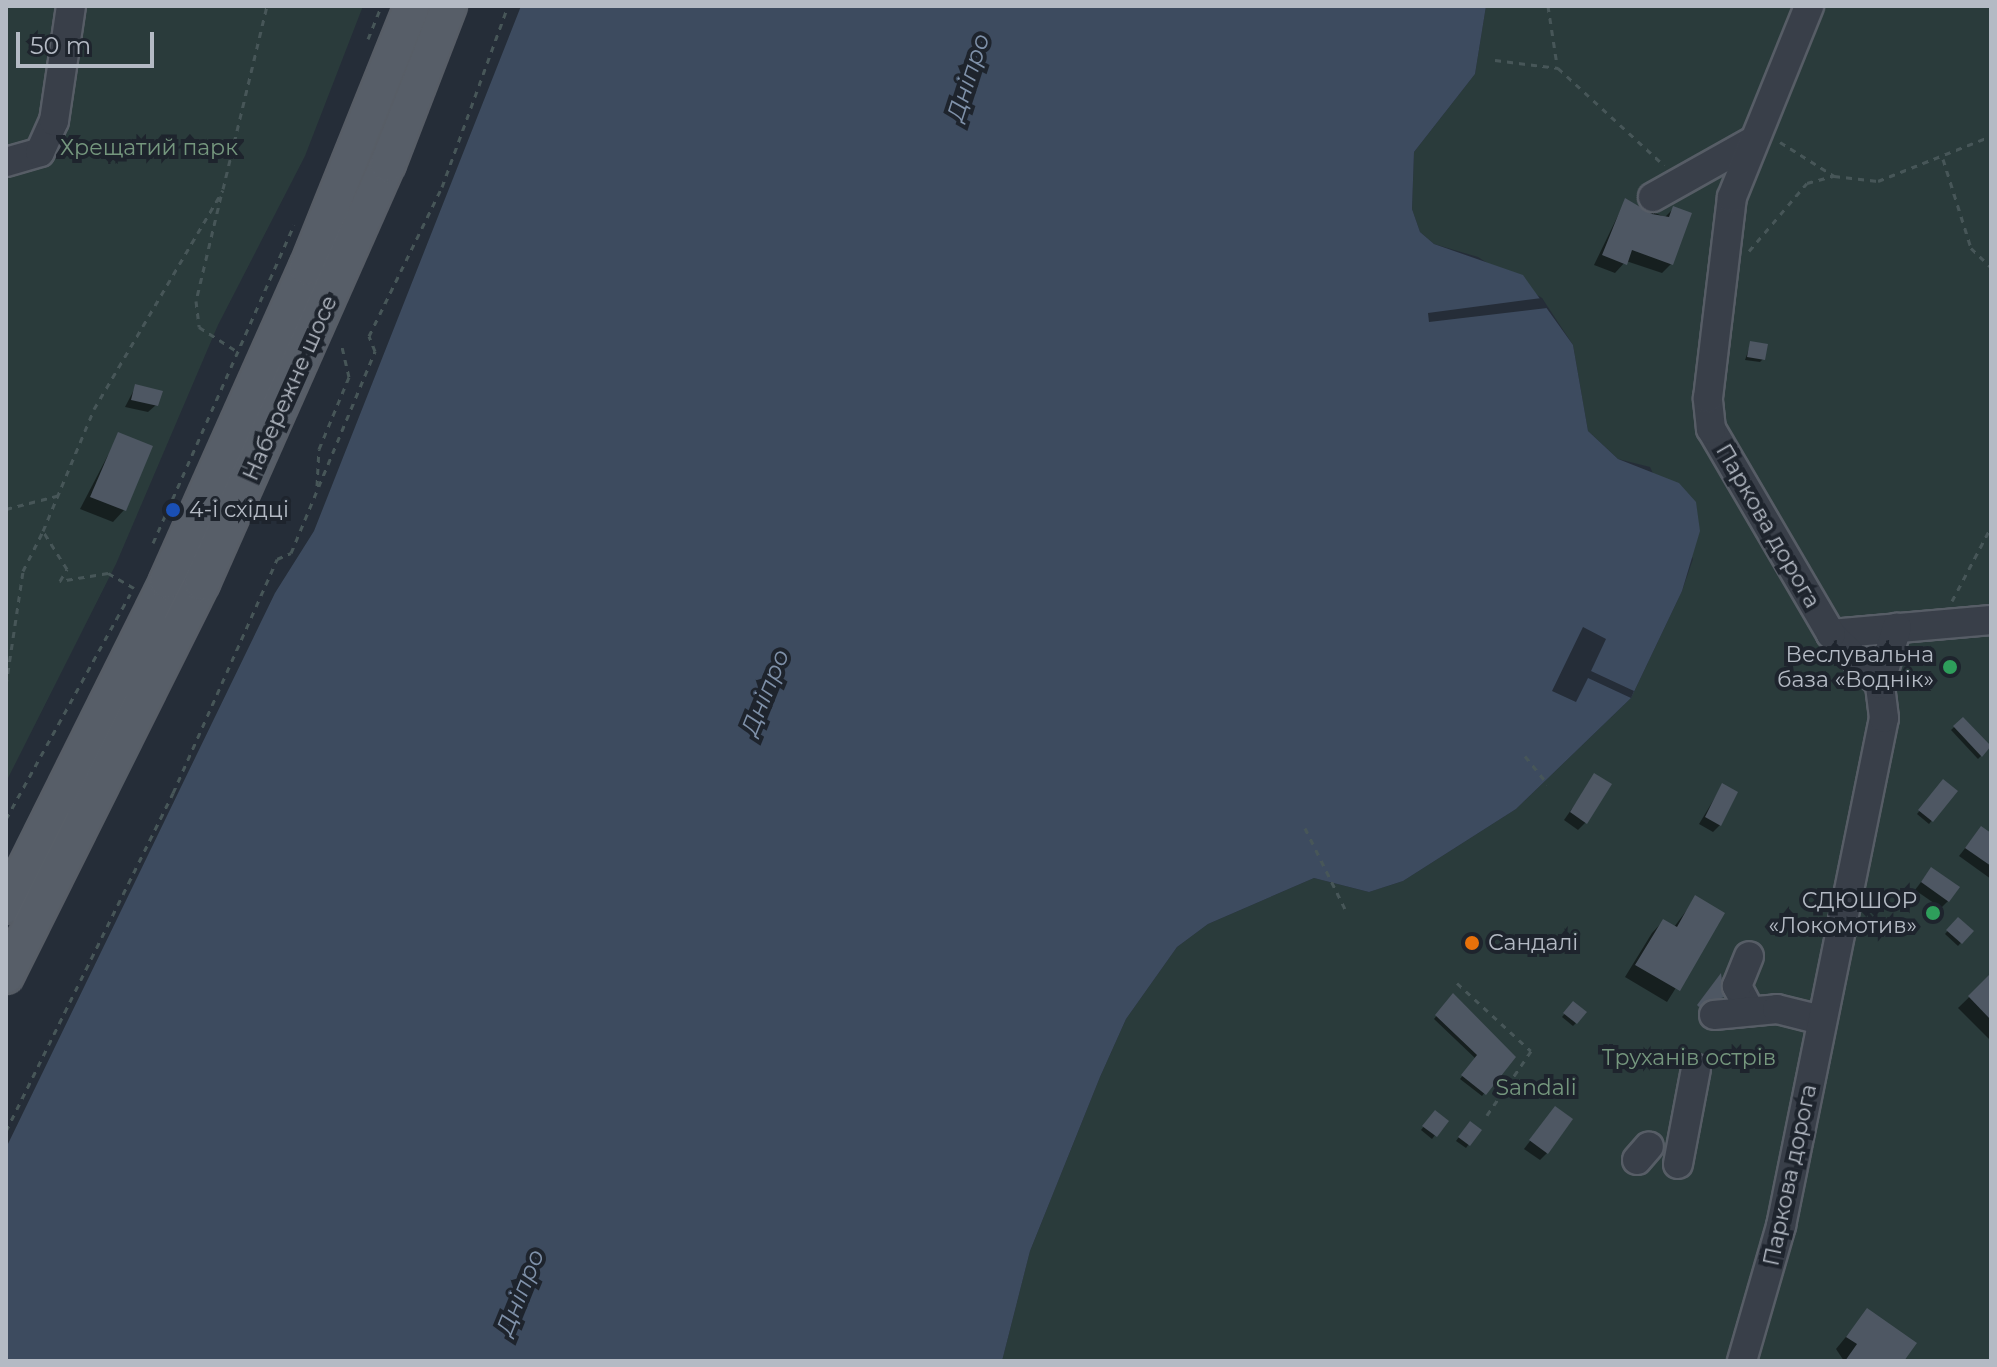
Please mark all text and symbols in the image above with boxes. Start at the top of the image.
scale bar [20,16,158,66]
water label: Дніпро [940,30,996,124]
text: 50 m [30,31,91,60]
park label: Хрещатий парк [60,135,238,161]
street label: Набережне шосе [237,291,343,485]
street label: Паркова дорога [1710,439,1826,613]
place label: 4-і східці [189,497,289,523]
marker: 4-і східці [164,501,182,519]
place label: Веслувальна база «Воднік» [1777,641,1934,692]
water label: Дніпро [735,645,795,739]
marker: Веслувальна база «Воднік» [1941,658,1959,676]
place label: СДЮШОР «Локомотив» [1769,887,1917,938]
marker: СДЮШОР «Локомотив» [1924,904,1942,922]
place label: Сандалі [1488,930,1578,956]
marker: Сандалі [1463,934,1481,952]
park label: Труханів острів [1602,1045,1776,1071]
park label: Sandali [1495,1075,1577,1101]
street label: Паркова дорога [1758,1082,1822,1268]
water label: Дніпро [490,1245,550,1339]

